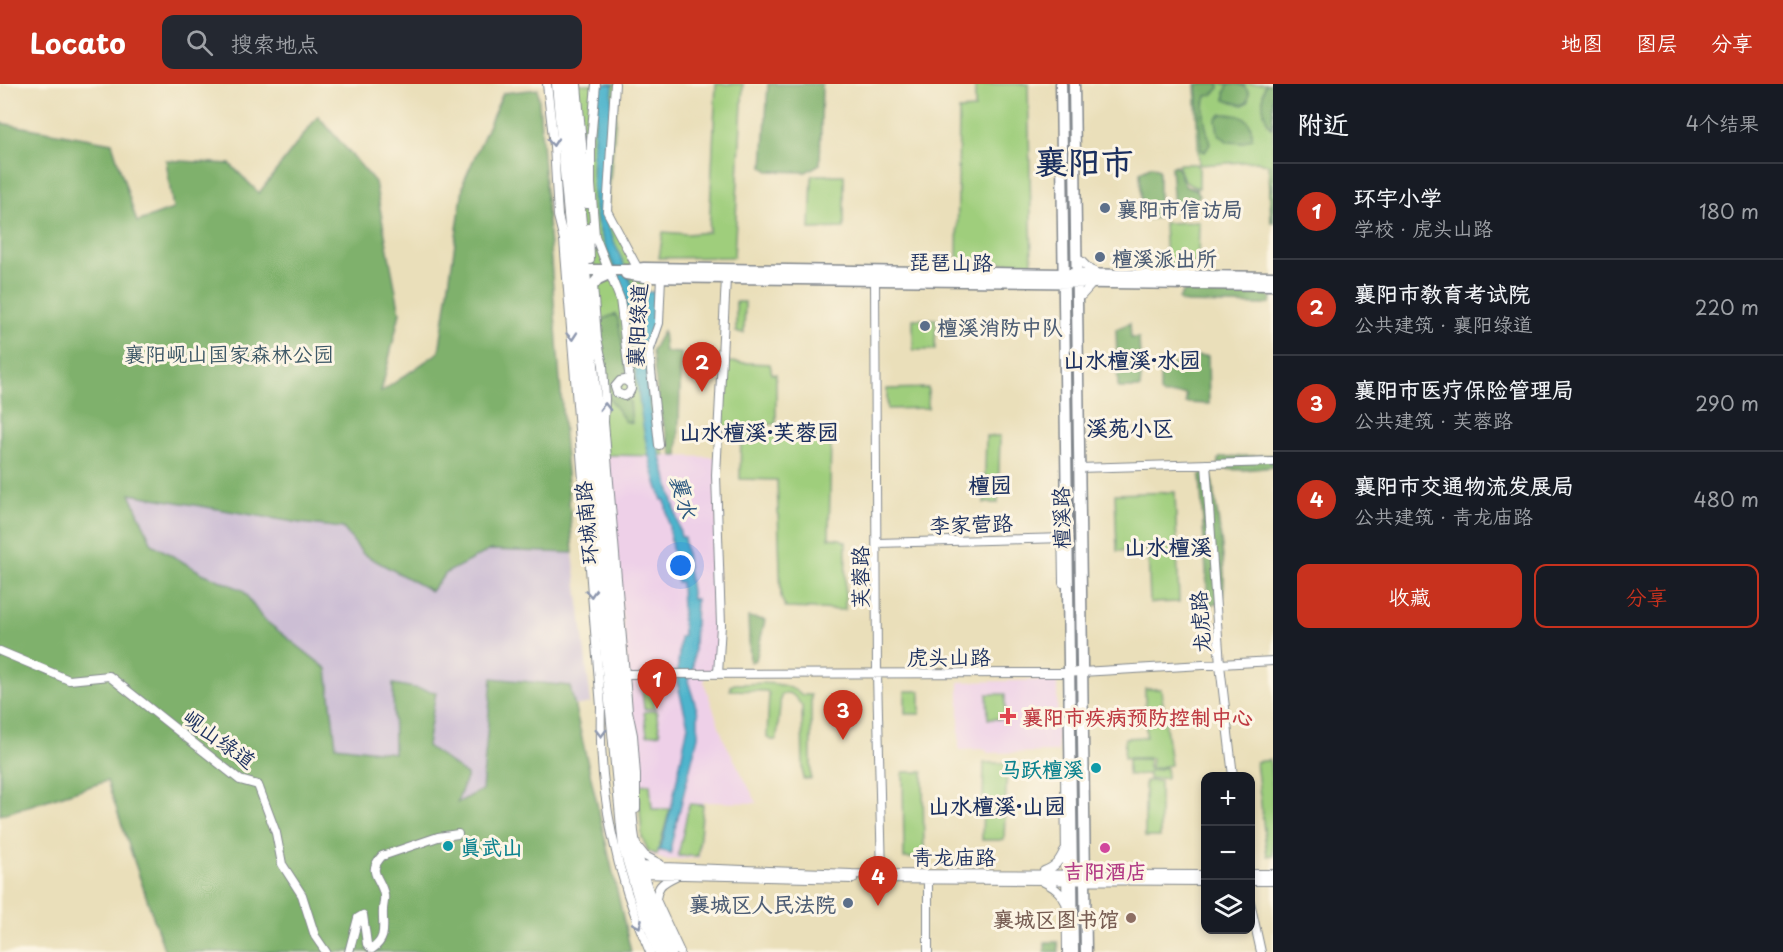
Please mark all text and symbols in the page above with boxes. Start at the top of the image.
search box [162,15,582,69]
text: Locato [30,21,126,64]
icon: search [183,26,216,59]
text: 搜索地点 [231,26,319,59]
text: 地图 [1561,26,1603,58]
text: 图层 [1636,26,1678,58]
text: 分享 [1711,26,1753,58]
text: 附近 [1297,104,1349,143]
text: 4个结果 [1686,108,1759,138]
district label: 襄阳市 [1035,135,1134,185]
one-way arrow [546,138,559,147]
text: 环宇小学 [1354,180,1442,213]
place label: 襄阳市信访局 [1117,192,1243,224]
text: 1 [1312,196,1321,226]
text: 180 m [1699,196,1759,226]
marker: 襄阳市信访局 [1098,201,1112,215]
text: 学校 · 虎头山路 [1354,213,1493,243]
place label: 檀溪派出所 [1112,241,1217,273]
street label: 琵琶山路 [909,244,993,278]
marker: 檀溪派出所 [1093,250,1107,264]
text: 襄阳市教育考试院 [1354,276,1530,309]
street label: 襄阳绿道 [618,282,654,368]
text: 2 [1309,292,1324,322]
text: 220 m [1695,292,1759,322]
text: 公共建筑 · 襄阳绿道 [1354,309,1533,339]
place label: 檀溪消防中队 [937,310,1063,342]
marker: 檀溪消防中队 [918,319,932,333]
one-way arrow [565,331,578,340]
park label: 襄阳岘山国家森林公园 [124,337,334,369]
pin: 2 [682,342,722,392]
district label: 山水檀溪·水园 [1063,342,1201,375]
text: 襄阳市医疗保险管理局 [1354,372,1574,405]
text: 3 [1310,388,1323,418]
text: 290 m [1695,388,1759,418]
one-way arrow [599,402,611,411]
text: 公共建筑 · 芙蓉路 [1354,405,1513,435]
district label: 溪苑小区 [1086,410,1174,443]
district label: 山水檀溪·芙蓉园 [679,414,839,447]
district label: 檀园 [968,467,1012,500]
text: 襄阳市交通物流发展局 [1354,468,1574,501]
water label: 襄水 [663,470,707,523]
street label: 环城南路 [565,480,605,566]
text: 4 [1310,484,1323,514]
text: 480 m [1694,484,1759,514]
street label: 檀溪路 [1043,486,1077,550]
text: 公共建筑 · 青龙庙路 [1354,501,1533,531]
street label: 李家营路 [928,506,1014,540]
district label: 山水檀溪 [1124,529,1212,562]
street label: 芙蓉路 [843,546,875,609]
your location [666,551,695,580]
button: 收藏 [1297,564,1522,628]
button: 分享 [1534,564,1759,628]
one-way arrow [584,589,597,598]
street label: 龙虎路 [1181,589,1217,655]
street label: 虎头山路 [907,640,991,672]
pin: 1 [638,660,676,709]
pin: 3 [824,690,862,740]
street label: 岘山绿道 [177,700,263,776]
place label: 襄阳市疾病预防控制中心 [1022,700,1253,732]
marker: 襄阳市疾病预防控制中心 [999,707,1017,725]
one-way arrow [595,729,607,738]
place label: 马跃檀溪 [1000,752,1084,784]
marker: 马跃檀溪 [1089,761,1103,775]
map controls [1201,772,1255,934]
button: + [1201,772,1255,826]
district label: 山水檀溪·山园 [928,788,1066,821]
button: − [1201,826,1255,880]
place label: 真武山 [460,830,523,862]
marker: 真武山 [441,839,455,853]
street label: 青龙庙路 [912,840,996,872]
marker: 吉阳酒店 [1098,841,1112,855]
place label: 吉阳酒店 [1063,854,1147,886]
pin: 4 [858,856,898,906]
button: layers [1201,880,1255,934]
place label: 襄城区人民法院 [689,887,836,919]
marker: 襄城区人民法院 [841,896,855,910]
place label: 襄城区图书馆 [993,902,1119,934]
marker: 襄城区图书馆 [1124,911,1138,925]
one-way arrow [630,917,642,928]

